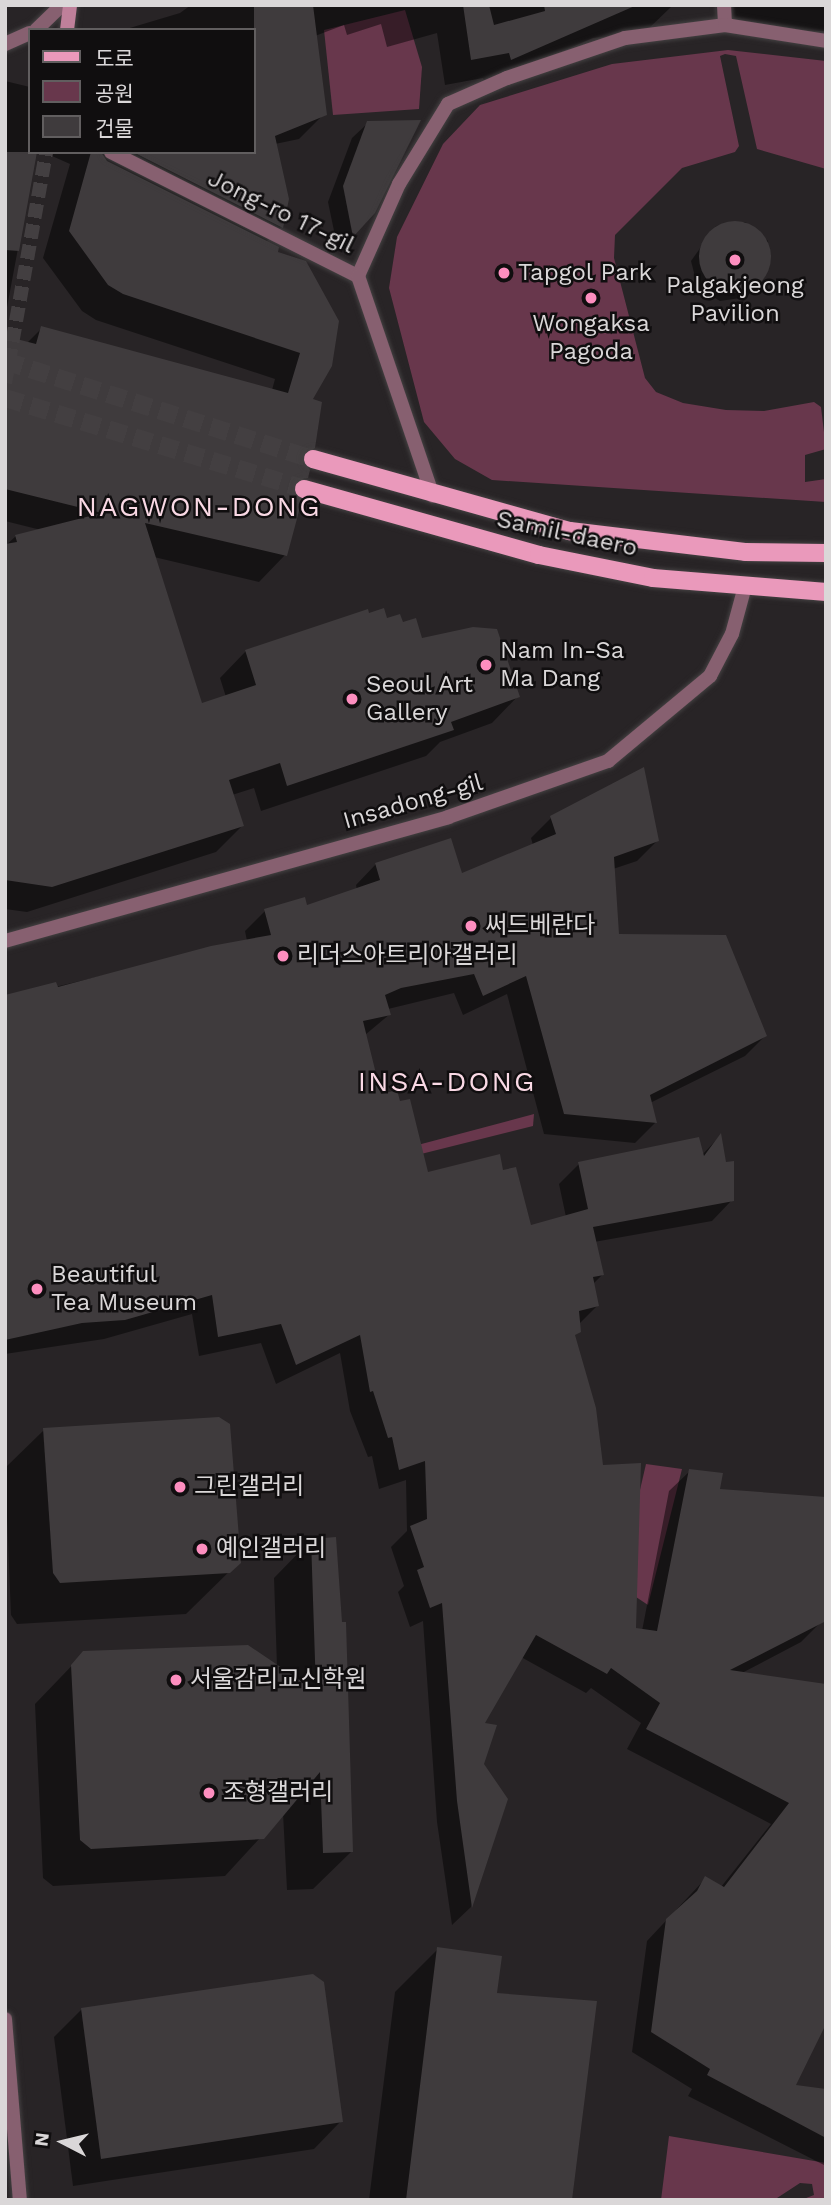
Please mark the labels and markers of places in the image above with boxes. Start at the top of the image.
marker: Palgakjeong Pavilion [727,252,743,268]
place label: Tapgol Park [518,259,653,287]
marker: Tapgol Park [496,265,512,281]
place label: Palgakjeong Pavilion [666,272,804,328]
marker: Wongaksa Pagoda [583,290,599,306]
place label: Wongaksa Pagoda [532,310,650,366]
place label: Nam In-Sa Ma Dang [500,637,624,693]
marker: Nam In-Sa Ma Dang [478,657,494,673]
place label: Seoul Art Gallery [366,671,475,727]
marker: Seoul Art Gallery [344,691,360,707]
place label: 써드베란다 [485,912,595,940]
marker: 써드베란다 [463,918,479,934]
place label: 리더스아트리아갤러리 [297,942,518,970]
marker: 리더스아트리아갤러리 [275,948,291,964]
place label: Beautiful Tea Museum [51,1261,198,1317]
marker: Beautiful Tea Museum [29,1281,45,1297]
place label: 그린갤러리 [194,1473,304,1501]
marker: 그린갤러리 [172,1479,188,1495]
place label: 예인갤러리 [216,1535,326,1563]
marker: 예인갤러리 [194,1541,210,1557]
place label: 서울감리교신학원 [190,1666,367,1694]
marker: 서울감리교신학원 [168,1672,184,1688]
place label: 조형갤러리 [223,1779,333,1807]
marker: 조형갤러리 [201,1785,217,1801]

